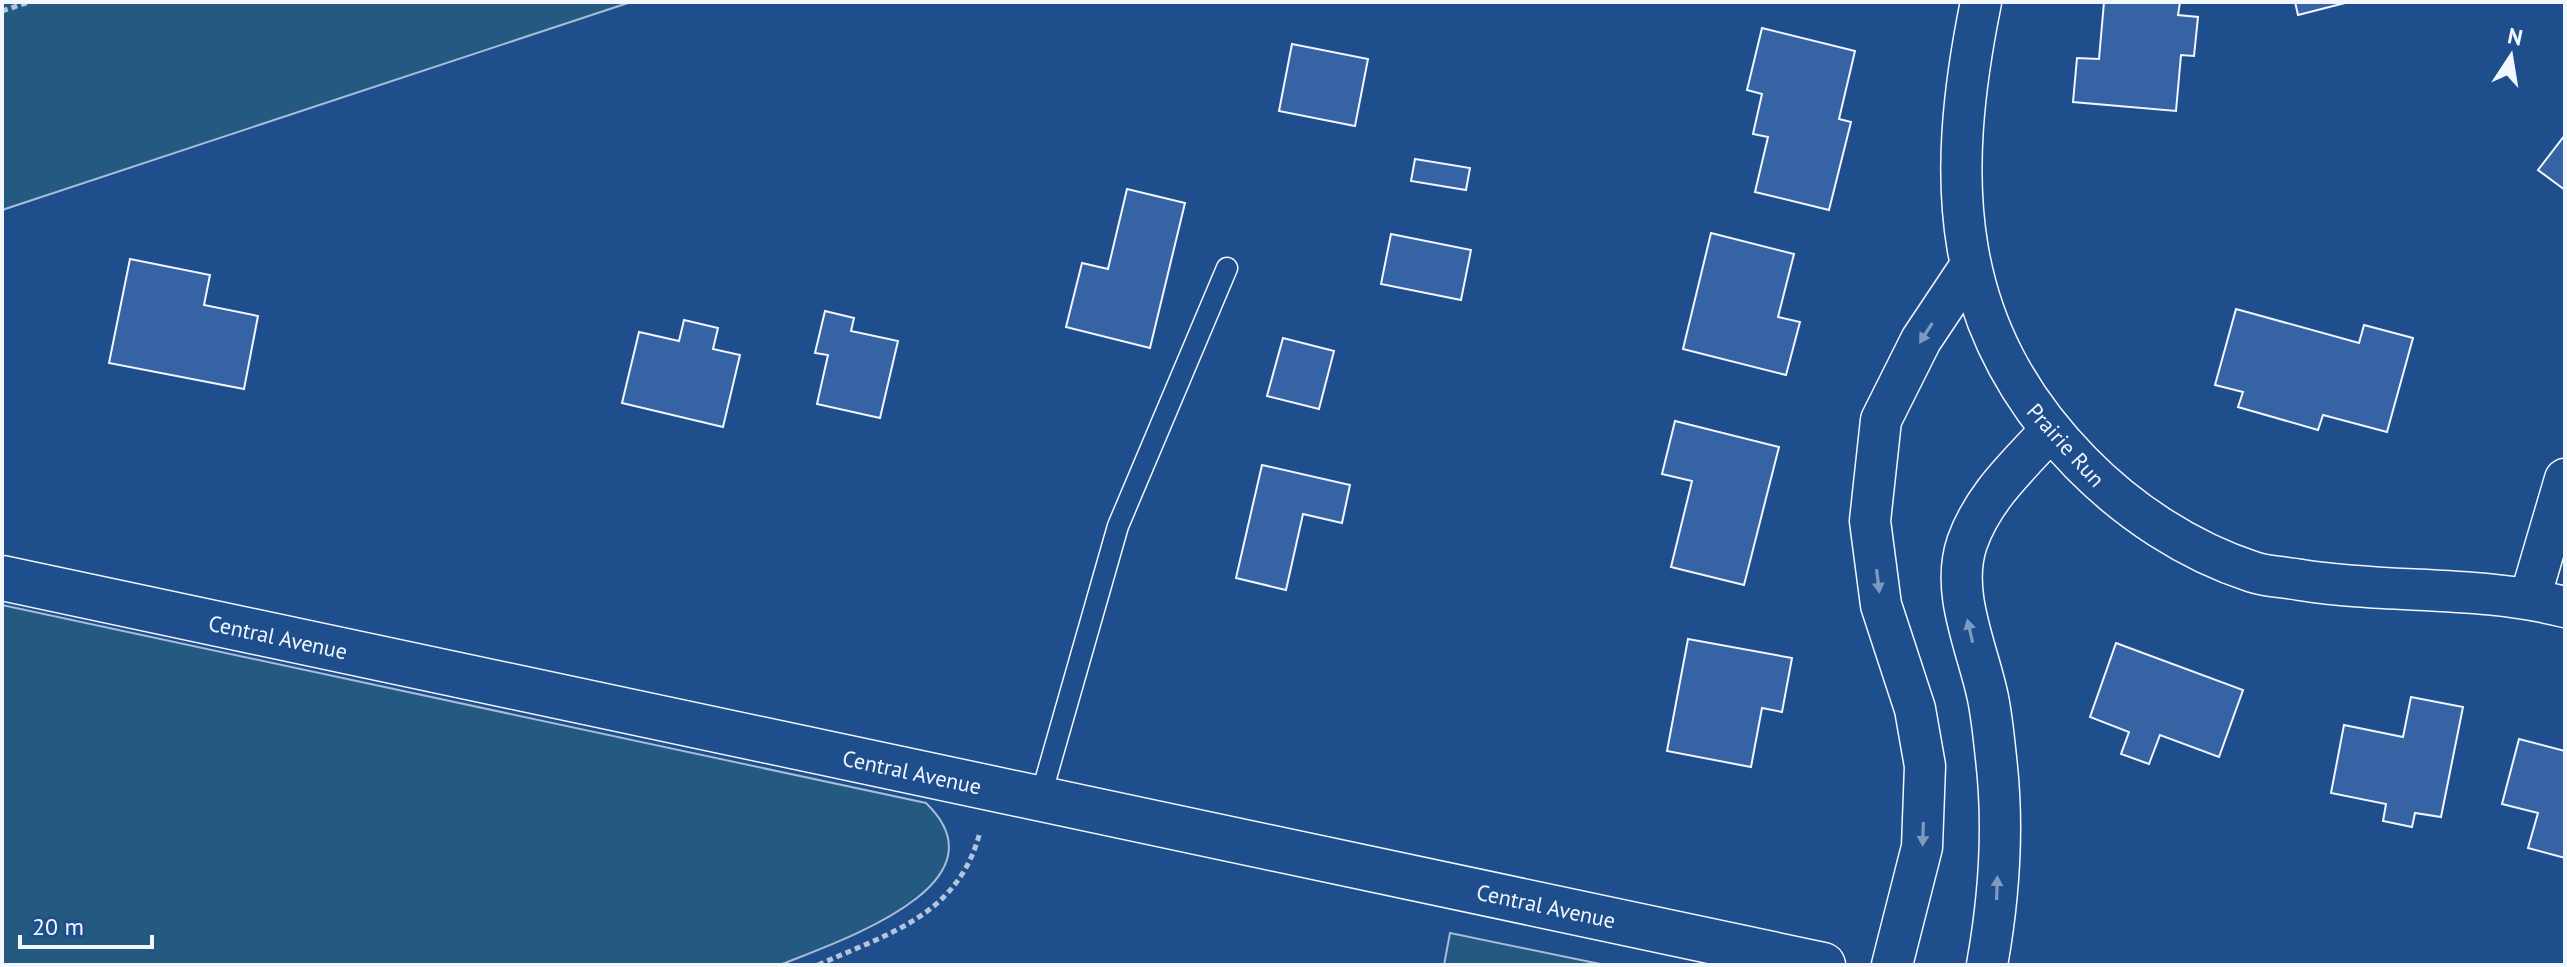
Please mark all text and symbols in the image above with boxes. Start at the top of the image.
north arrow [2471,16,2551,96]
text: N [2505,21,2525,52]
one-way arrow [1920,322,1934,344]
street label: Prairie Run [2021,397,2111,493]
one-way arrow [1871,569,1884,594]
street label: Central Avenue [206,609,350,665]
one-way arrow [1964,618,1976,643]
street label: Central Avenue [840,744,984,800]
one-way arrow [1916,822,1929,847]
one-way arrow [1990,875,2003,900]
street label: Central Avenue [1474,878,1618,934]
scale bar [20,899,152,949]
text: 20 m [32,911,84,942]

